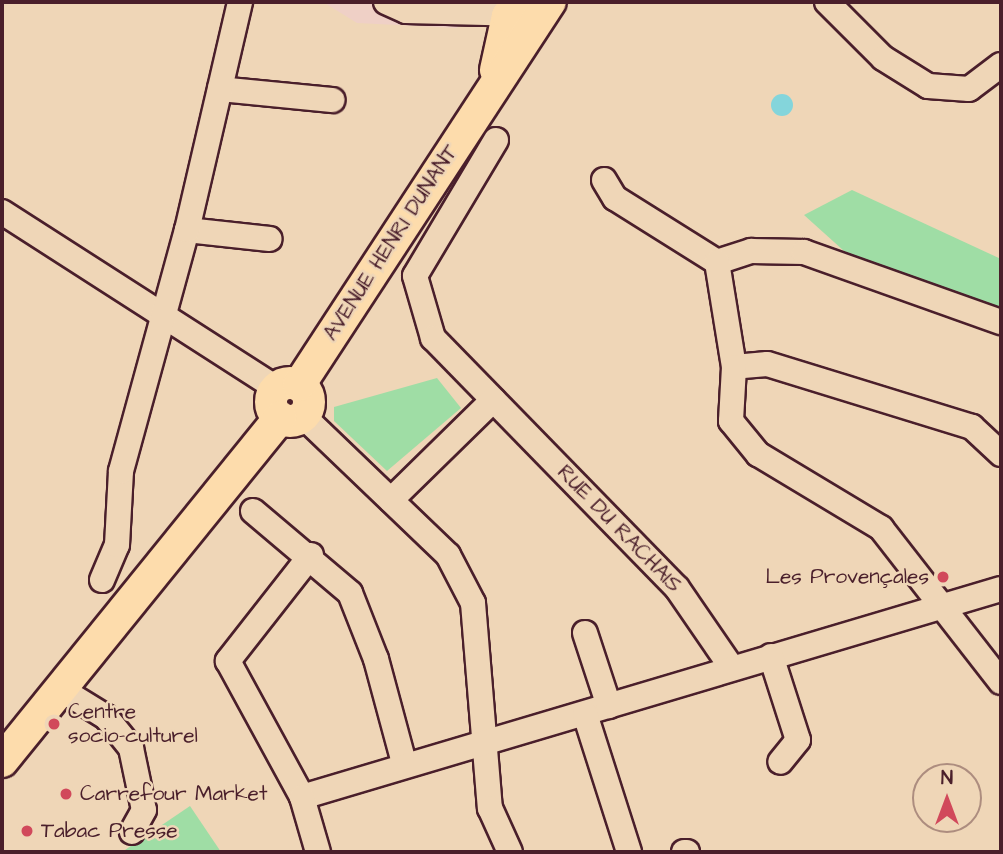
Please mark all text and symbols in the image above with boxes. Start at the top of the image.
street label: AVENUE HENRI DUNANT [318,141,464,345]
street label: RUE DU RACHAIS [552,460,686,598]
place label: Les Provençales [765,564,929,590]
marker: Les Provençales [935,569,951,585]
place label: Centre socio-culturel [68,699,198,749]
marker: Centre socio-culturel [46,716,62,732]
north arrow [912,763,982,833]
text: N [941,765,953,792]
place label: Carrefour Market [80,781,267,807]
marker: Carrefour Market [58,786,74,802]
place label: Tabac Presse [41,818,178,844]
marker: Tabac Presse [19,823,35,839]

